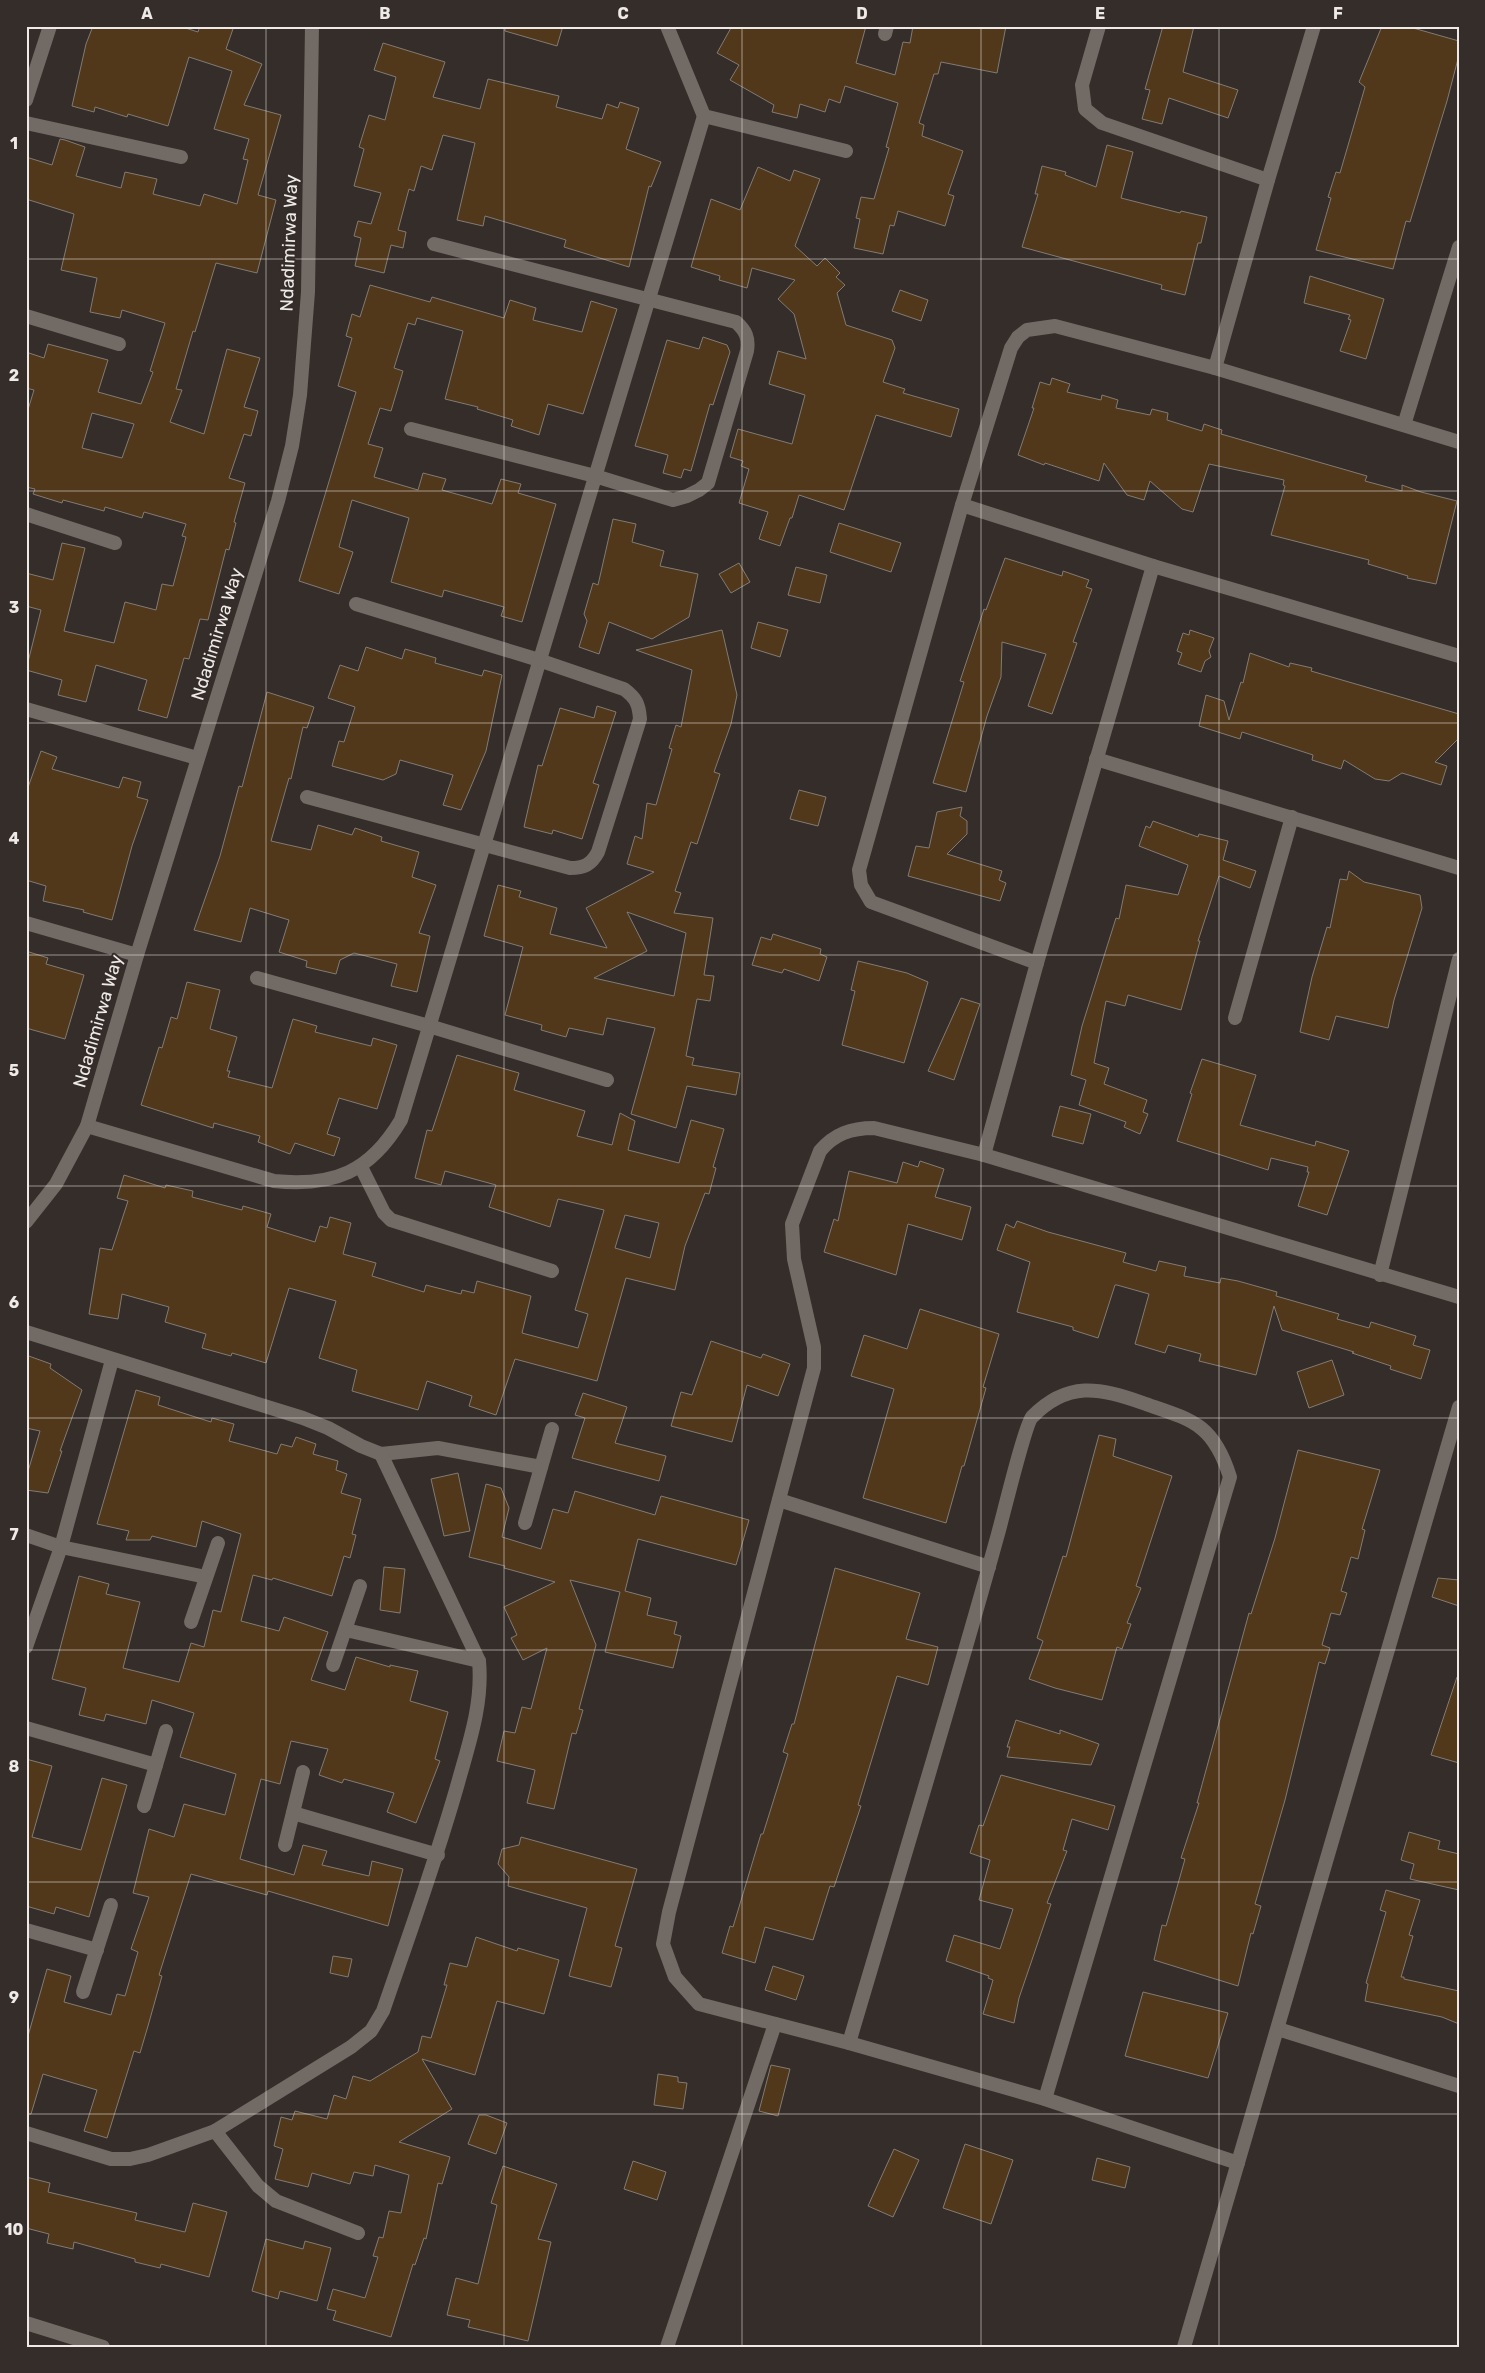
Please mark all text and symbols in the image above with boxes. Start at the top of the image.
text: A [141,4,153,23]
text: B [379,4,391,23]
text: C [617,4,629,23]
text: D [856,4,868,23]
text: E [1095,4,1105,23]
text: F [1333,4,1343,23]
text: 1 [10,134,18,153]
street label: Ndadimirwa Way [276,174,302,312]
text: 2 [9,366,19,385]
street label: Ndadimirwa Way [186,565,248,703]
text: 3 [9,598,19,617]
text: 4 [9,829,20,848]
street label: Ndadimirwa Way [68,952,128,1090]
text: 5 [9,1061,19,1080]
text: 6 [9,1293,19,1312]
text: 7 [9,1525,19,1544]
text: 8 [9,1757,20,1776]
text: 9 [9,1988,19,2007]
text: 10 [5,2220,24,2239]

